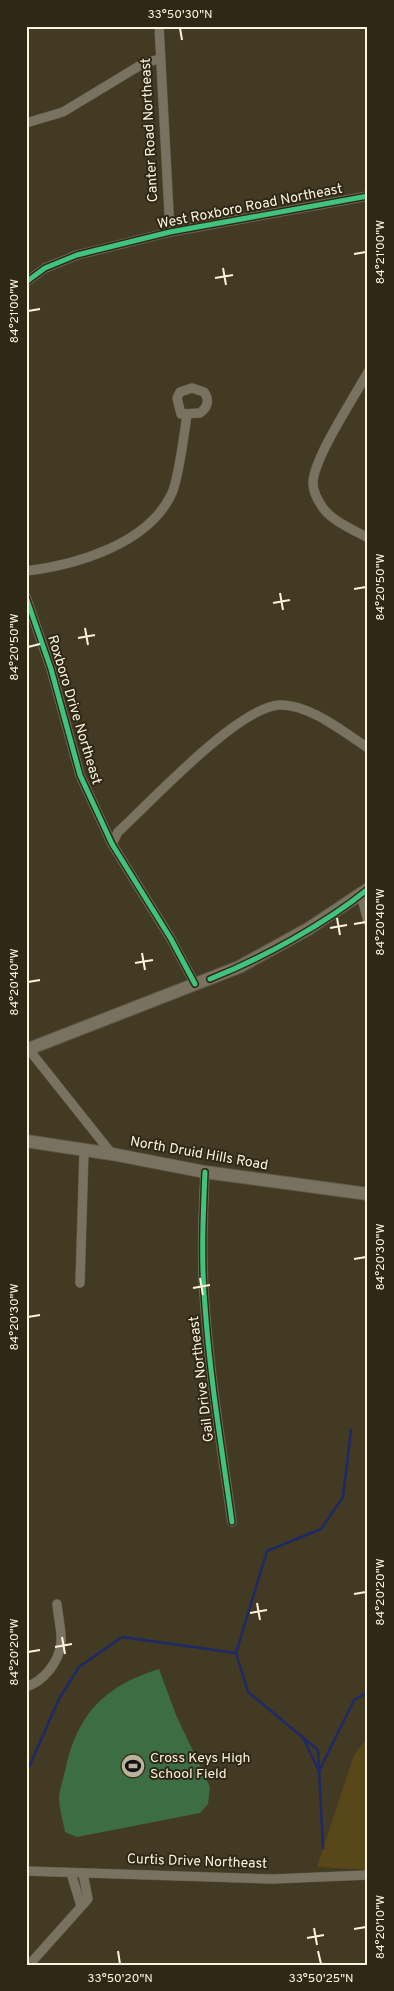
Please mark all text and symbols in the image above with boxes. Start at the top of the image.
text: 33°50'30"N [147,7,213,23]
street label: Canter Road Northeast [138,57,162,203]
street label: West Roxboro Road Northeast [156,181,344,233]
text: 84°21'00"W [373,220,389,284]
text: 84°21'00"W [7,279,23,343]
text: 84°20'50"W [373,553,389,621]
text: 84°20'50"W [7,613,23,681]
street label: Roxboro Drive Northeast [43,633,105,787]
text: 84°20'40"W [373,888,389,956]
text: 84°20'40"W [7,948,23,1016]
street label: North Druid Hills Road [129,1133,269,1175]
text: 84°20'30"W [373,1223,389,1291]
text: 84°20'30"W [7,1283,23,1351]
street label: Gail Drive Northeast [186,1315,218,1443]
text: 84°20'20"W [373,1558,389,1626]
text: 84°20'20"W [7,1618,23,1686]
place label: Cross Keys High School Field [150,1750,251,1783]
sports icon: Cross Keys High School Field [120,1753,146,1779]
street label: Curtis Drive Northeast [126,1851,268,1873]
text: 84°20'10"W [373,1895,389,1959]
text: 33°50'20"N [87,1971,153,1987]
text: 33°50'25"N [288,1971,354,1987]

